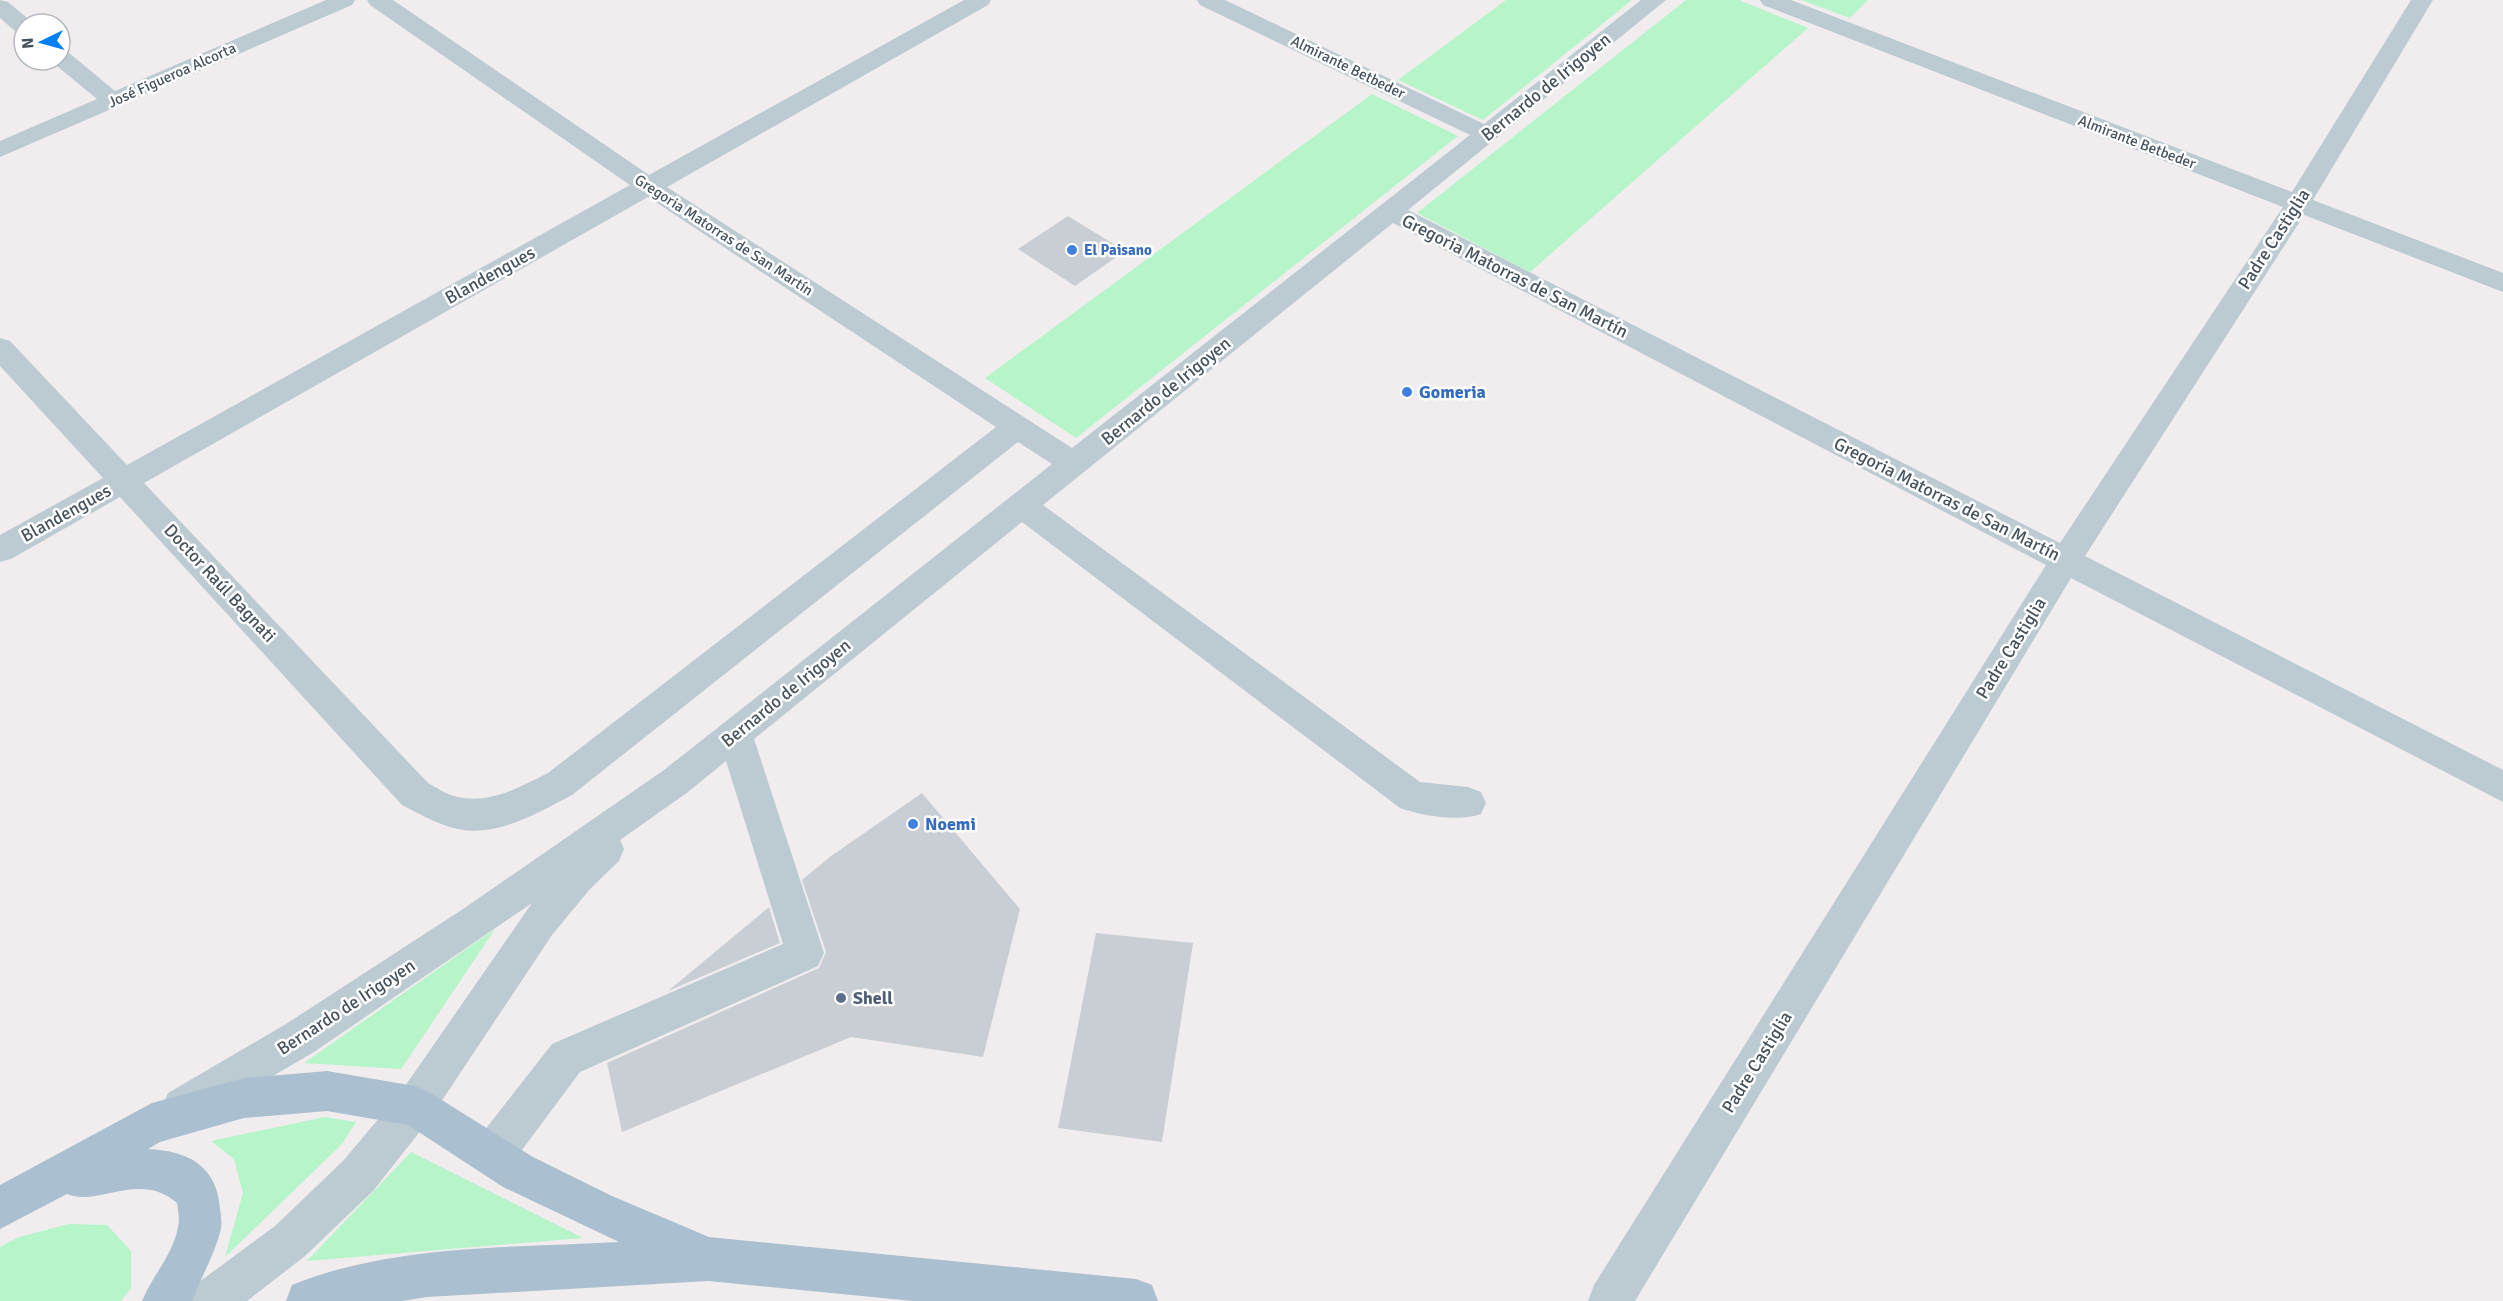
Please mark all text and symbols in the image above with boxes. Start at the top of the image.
north arrow [12,12,72,72]
street label: Bernardo de Irigoyen [1477,28,1615,146]
street label: Almirante Betbeder [1288,32,1408,103]
text: N [18,37,39,50]
street label: José Figueroa Alcorta [105,39,239,111]
street label: Almirante Betbeder [2076,111,2199,173]
street label: Gregoria Matorras de San Martín [631,171,817,299]
street label: Padre Castiglia [2233,185,2315,293]
street label: Gregoria Matorras de San Martín [1398,209,1632,343]
street label: Blandengues [441,241,539,309]
place label: El Paisano [1084,241,1152,259]
marker: El Paisano [1065,243,1079,257]
street label: Bernardo de Irigoyen [1097,332,1235,450]
place label: Gomeria [1419,381,1486,403]
marker: Gomeria [1400,385,1414,399]
street label: Gregoria Matorras de San Martín [1830,432,2064,566]
street label: Blandengues [17,479,115,547]
street label: Doctor Raúl Bagnati [159,519,281,647]
street label: Padre Castiglia [1971,593,2051,703]
street label: Bernardo de Irigoyen [717,634,855,752]
place label: Noemi [925,813,976,835]
marker: Noemi [906,817,920,831]
street label: Bernardo de Irigoyen [273,954,419,1060]
place label: Shell [853,987,893,1009]
marker: Shell [834,991,848,1005]
street label: Padre Castiglia [1717,1007,1797,1117]

